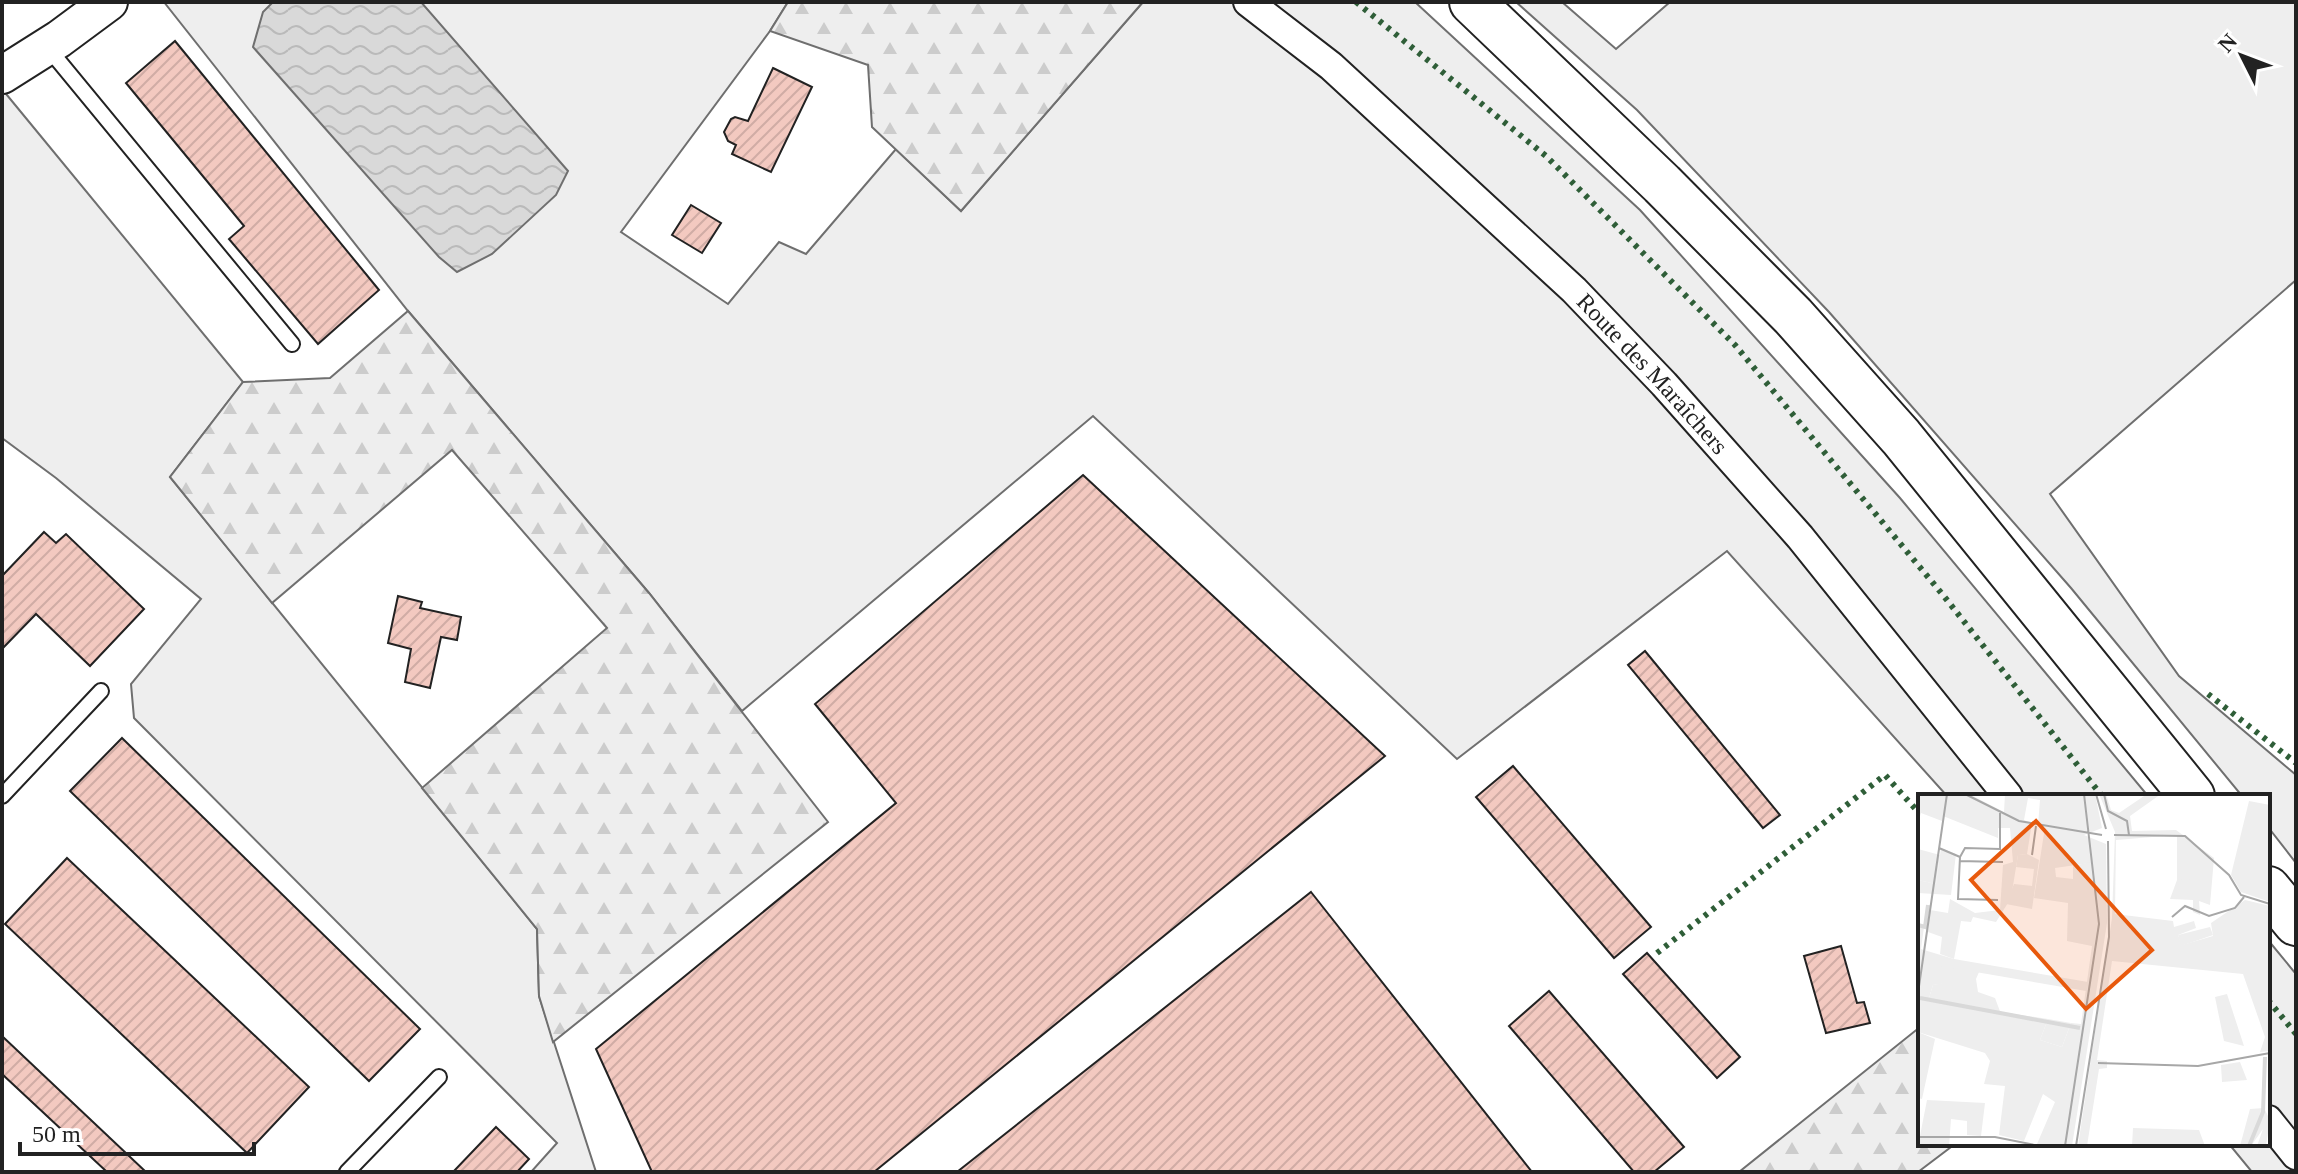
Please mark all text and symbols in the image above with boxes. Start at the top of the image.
north arrow [2202,16,2282,96]
text: N [2213,29,2242,57]
street label: Route des Maraîchers [1572,288,1733,459]
inset map [1918,794,2270,1146]
scale bar [20,1106,254,1156]
text: 50 m [32,1121,81,1147]

